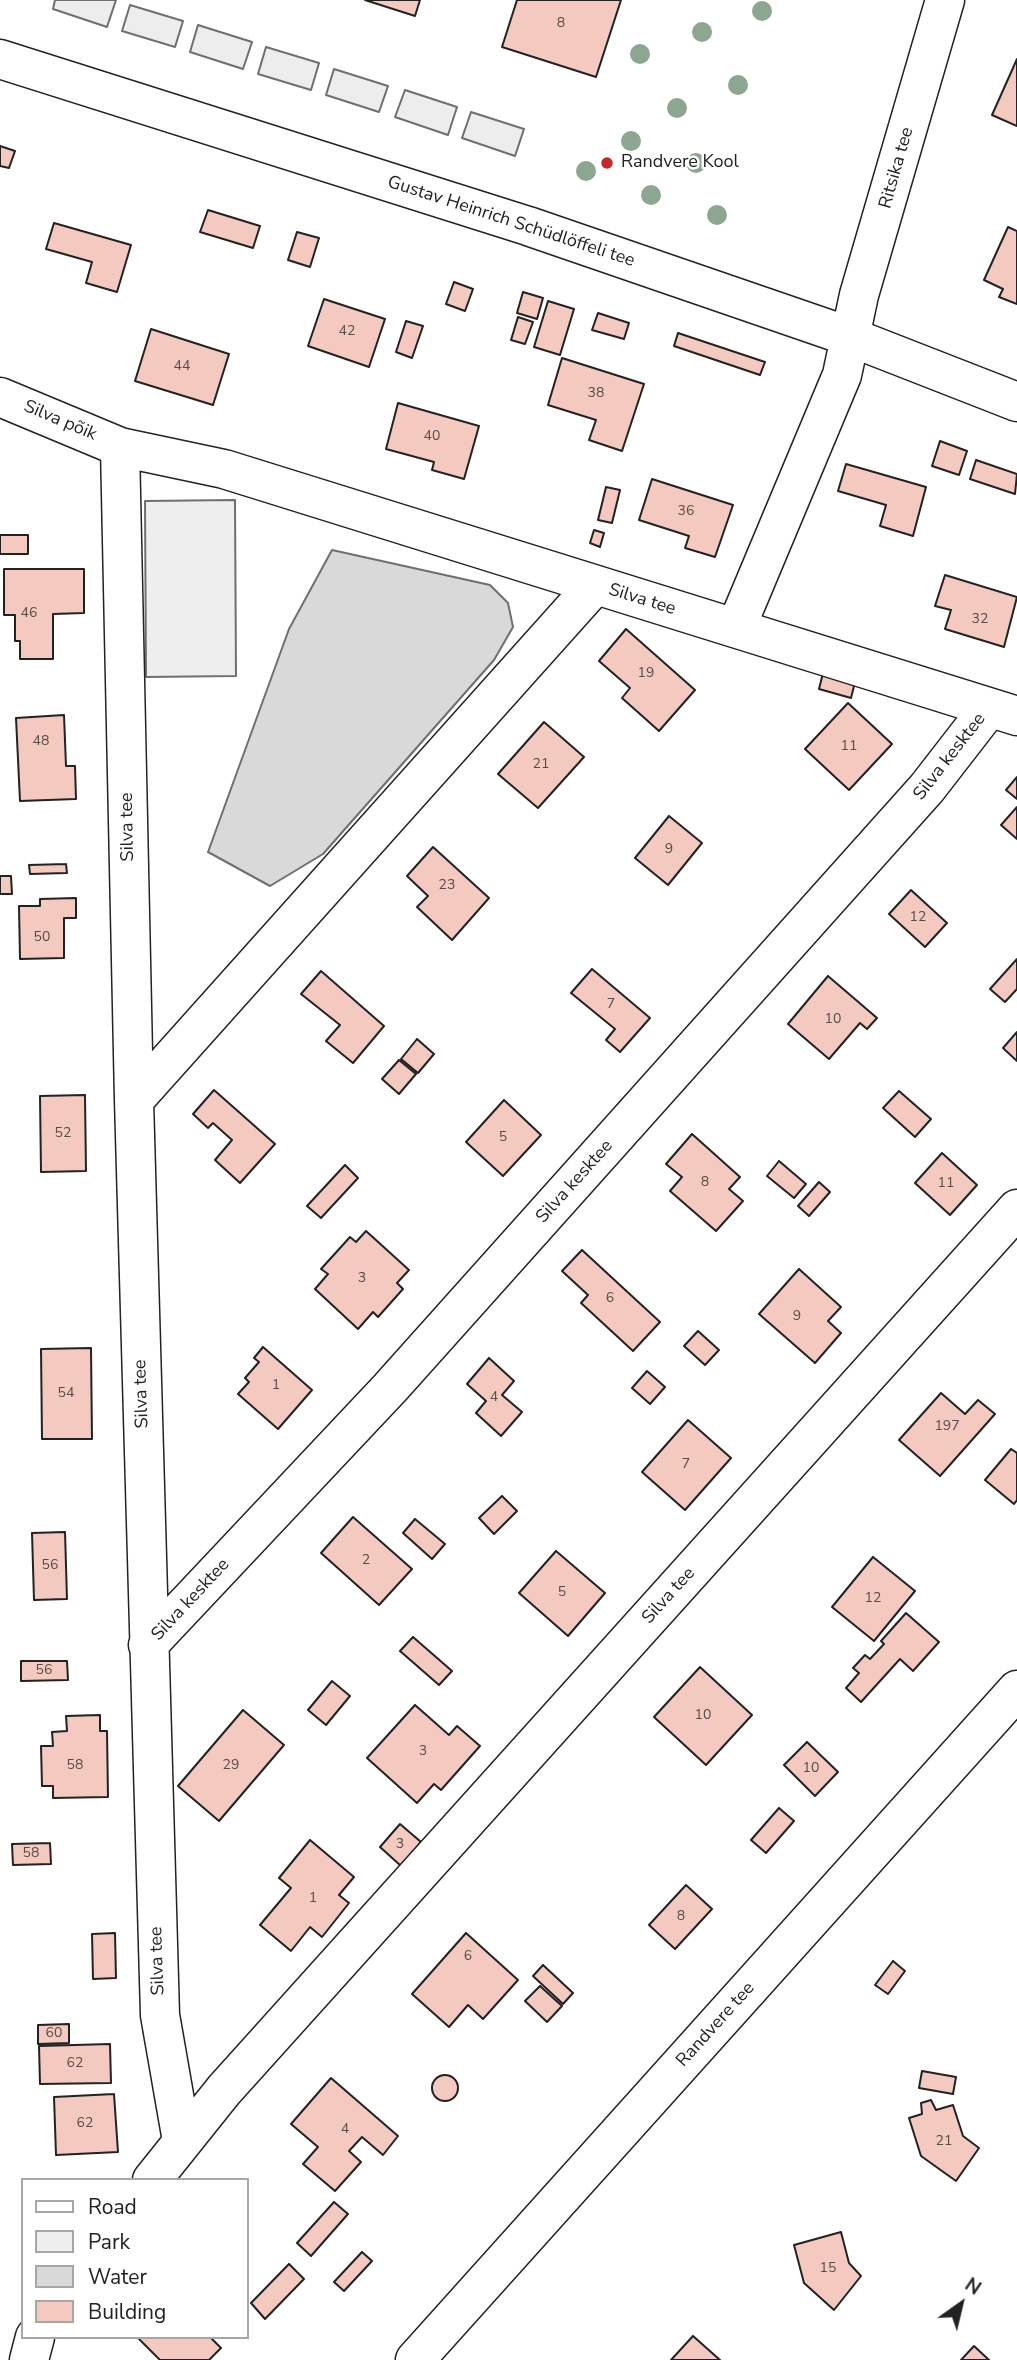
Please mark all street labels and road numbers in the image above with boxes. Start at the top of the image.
street label: Ritsika tee [875,125,919,211]
street label: Gustav Heinrich Schüdlöffeli tee [385,172,637,272]
street label: Silva põik [20,396,100,446]
street label: Silva tee [606,580,678,620]
street label: Silva kesktee [909,709,991,805]
street label: Silva tee [117,792,139,862]
street label: Silva kesktee [532,1136,618,1228]
street label: Silva tee [130,1359,154,1429]
street label: Silva kesktee [147,1554,235,1646]
street label: Silva tee [638,1563,700,1629]
street label: Silva tee [146,1926,170,1996]
street label: Randvere tee [672,1978,760,2072]

